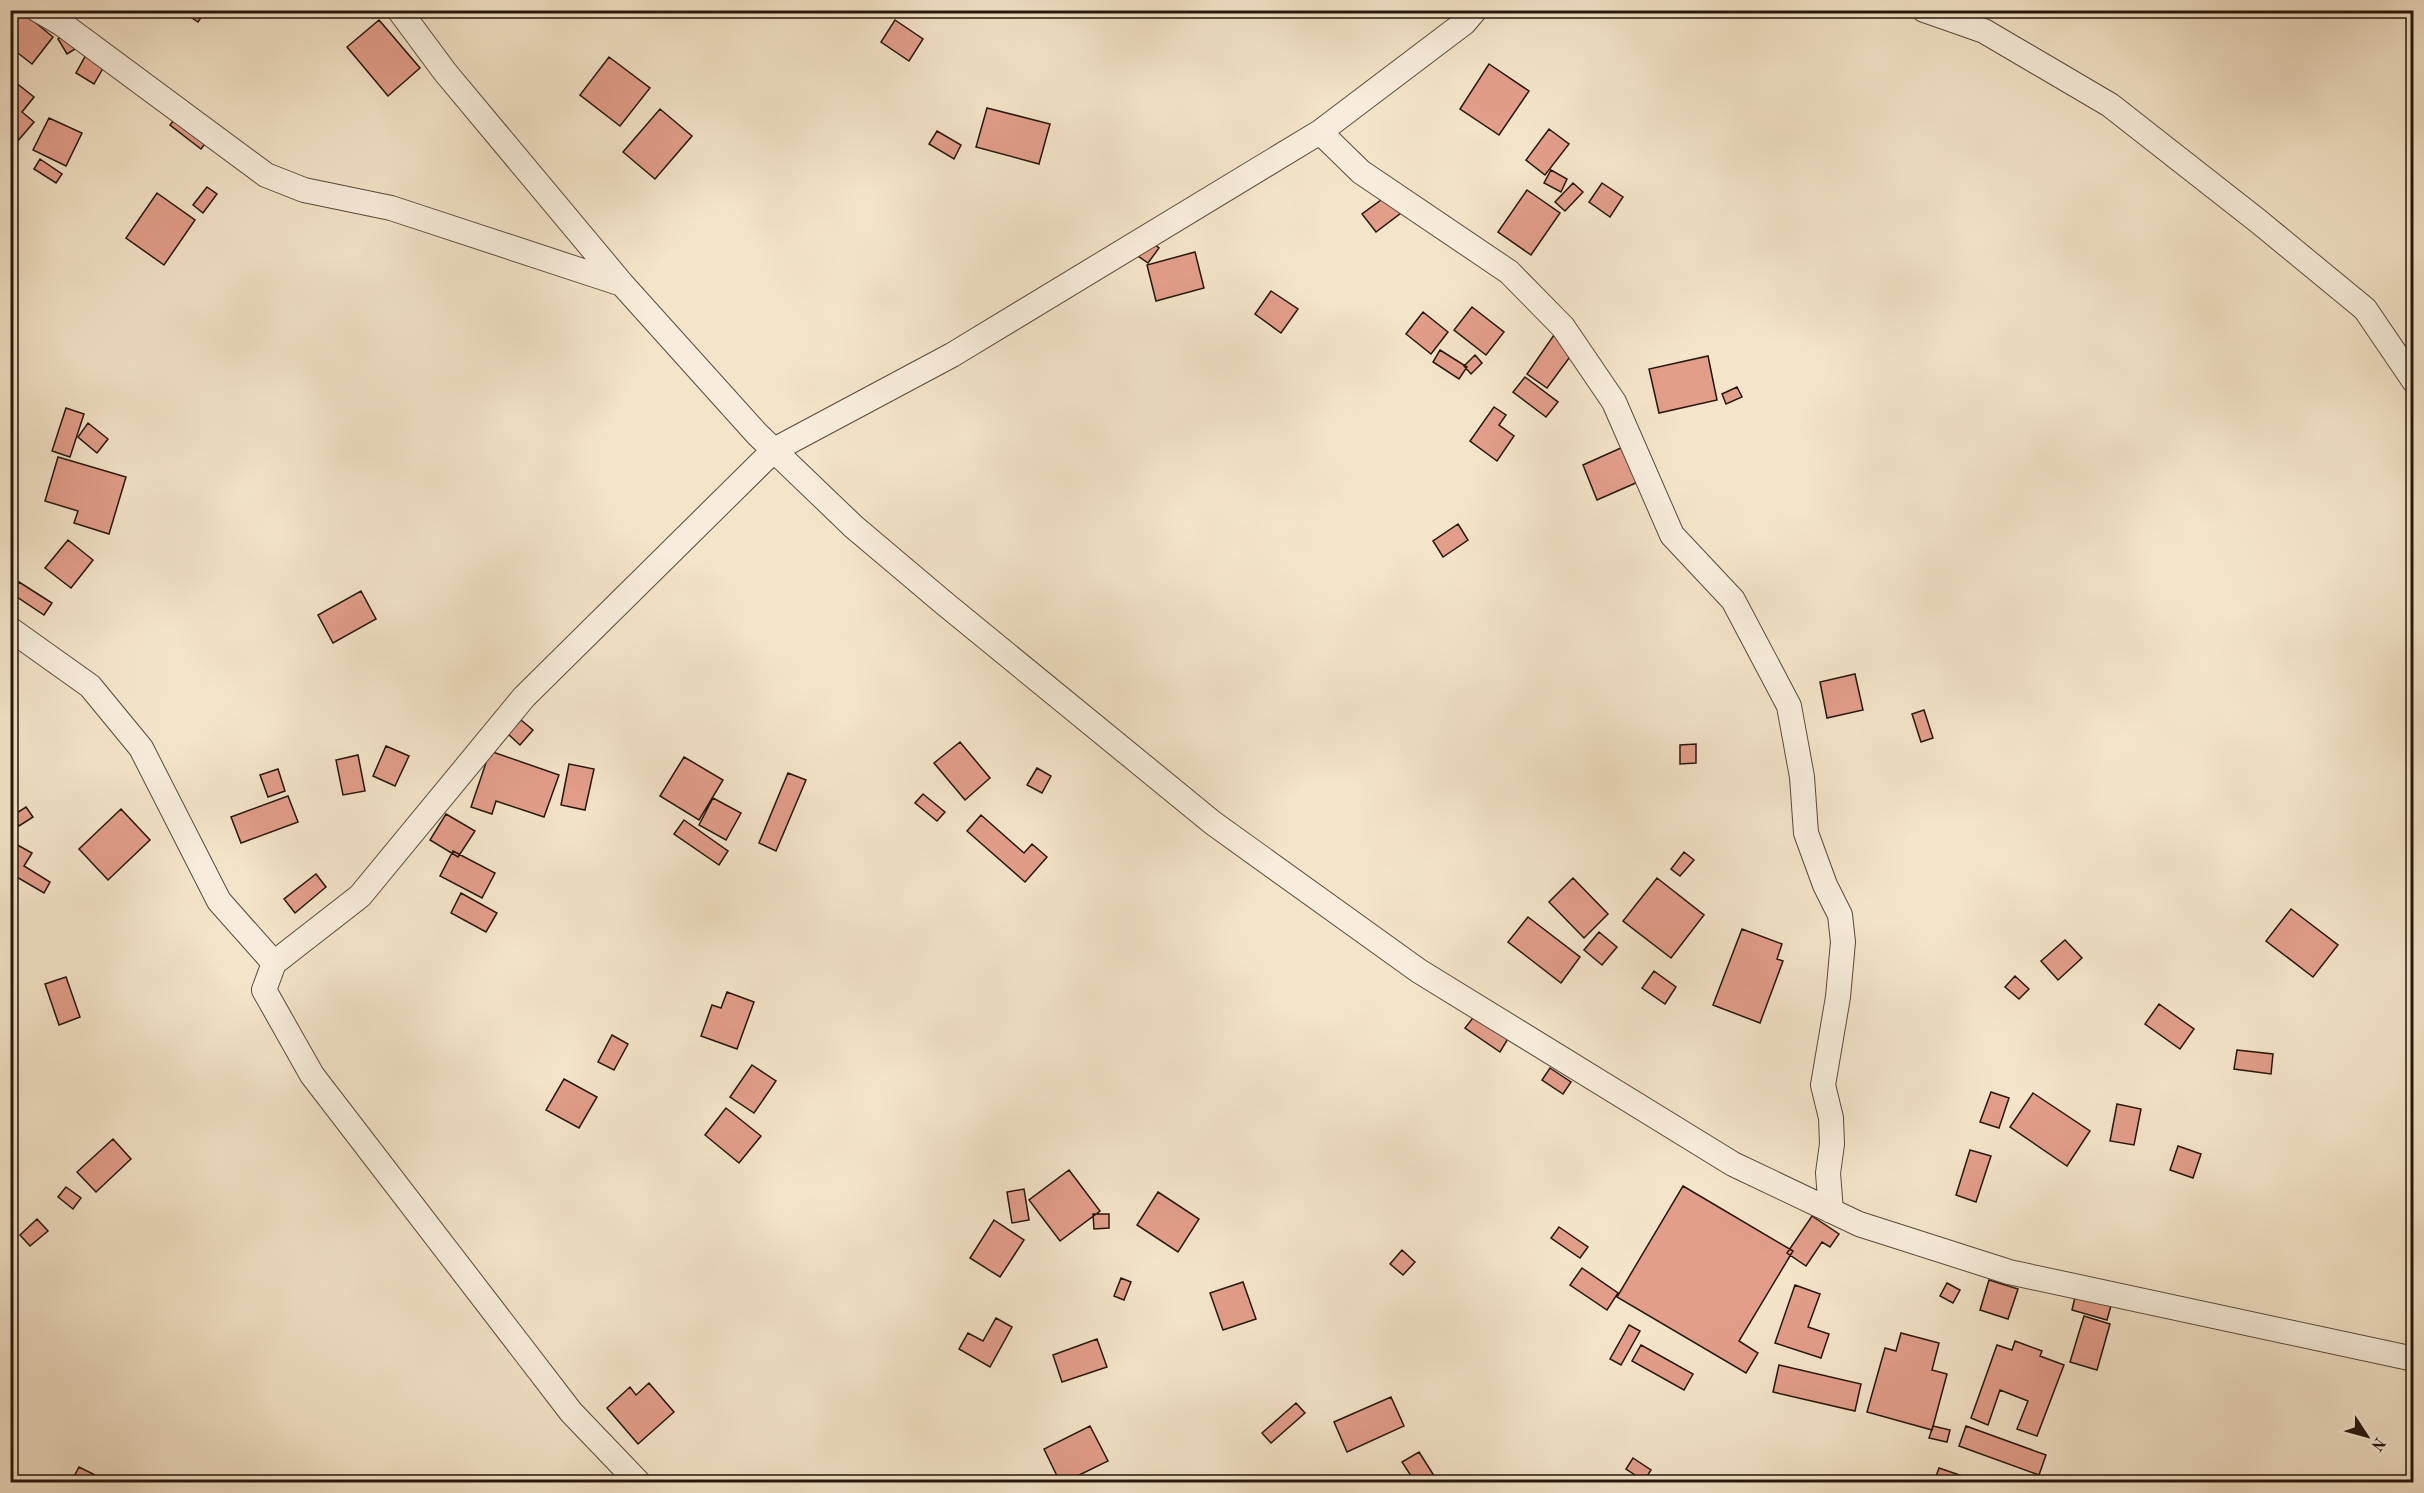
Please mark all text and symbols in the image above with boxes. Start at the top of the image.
north arrow [2337,1406,2397,1466]
text: N [2367,1434,2388,1454]

